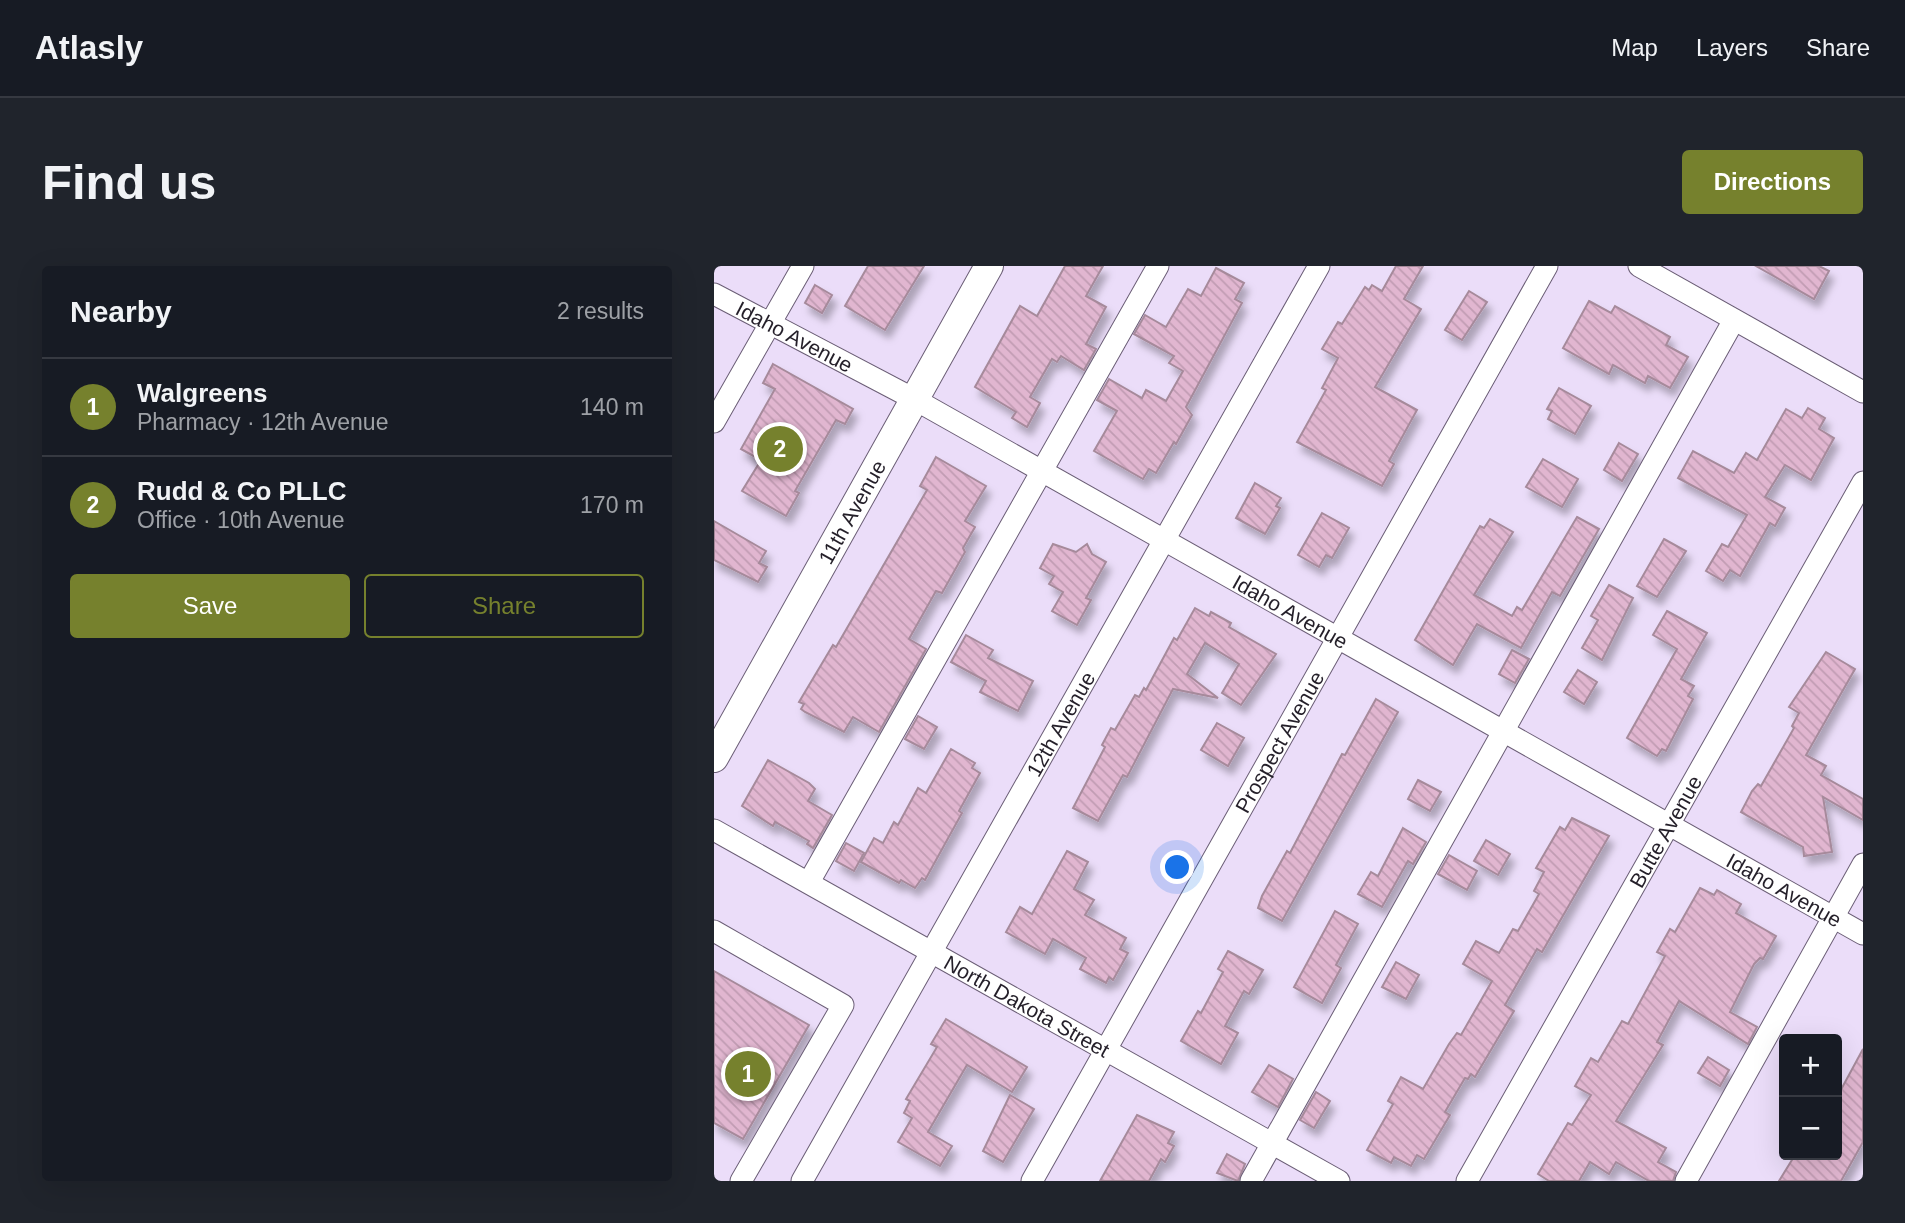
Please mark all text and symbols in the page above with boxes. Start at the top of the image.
text: Atlasly [35,29,143,66]
text: Map [1611,34,1658,61]
text: Layers [1696,34,1768,61]
text: Share [1806,34,1870,61]
button: Directions [1682,150,1863,214]
text: Find us [42,155,216,209]
text: Nearby [70,295,172,328]
street label: Idaho Avenue [732,296,857,376]
text: 2 results [557,298,644,324]
text: Walgreens [137,378,268,408]
text: 1 [87,394,99,420]
text: 140 m [580,394,644,420]
text: Pharmacy · 12th Avenue [137,409,388,435]
pin: 2 [757,423,803,475]
street label: 11th Avenue [814,456,890,568]
text: Rudd & Co PLLC [137,476,346,506]
text: 2 [87,492,99,518]
text: 170 m [580,492,644,518]
text: Office · 10th Avenue [137,507,345,533]
street label: Idaho Avenue [1229,570,1352,653]
button: Save [70,574,350,638]
button: Share [364,574,644,638]
street label: Prospect Avenue [1230,667,1328,816]
street label: 12th Avenue [1022,668,1099,780]
street label: Butte Avenue [1624,771,1706,891]
street label: Idaho Avenue [1723,848,1846,931]
your location [1160,850,1194,884]
street label: North Dakota Street [940,950,1114,1061]
map controls [1779,1034,1842,1160]
button: + [1779,1034,1842,1097]
pin: 1 [725,1048,771,1100]
button: − [1779,1097,1842,1160]

